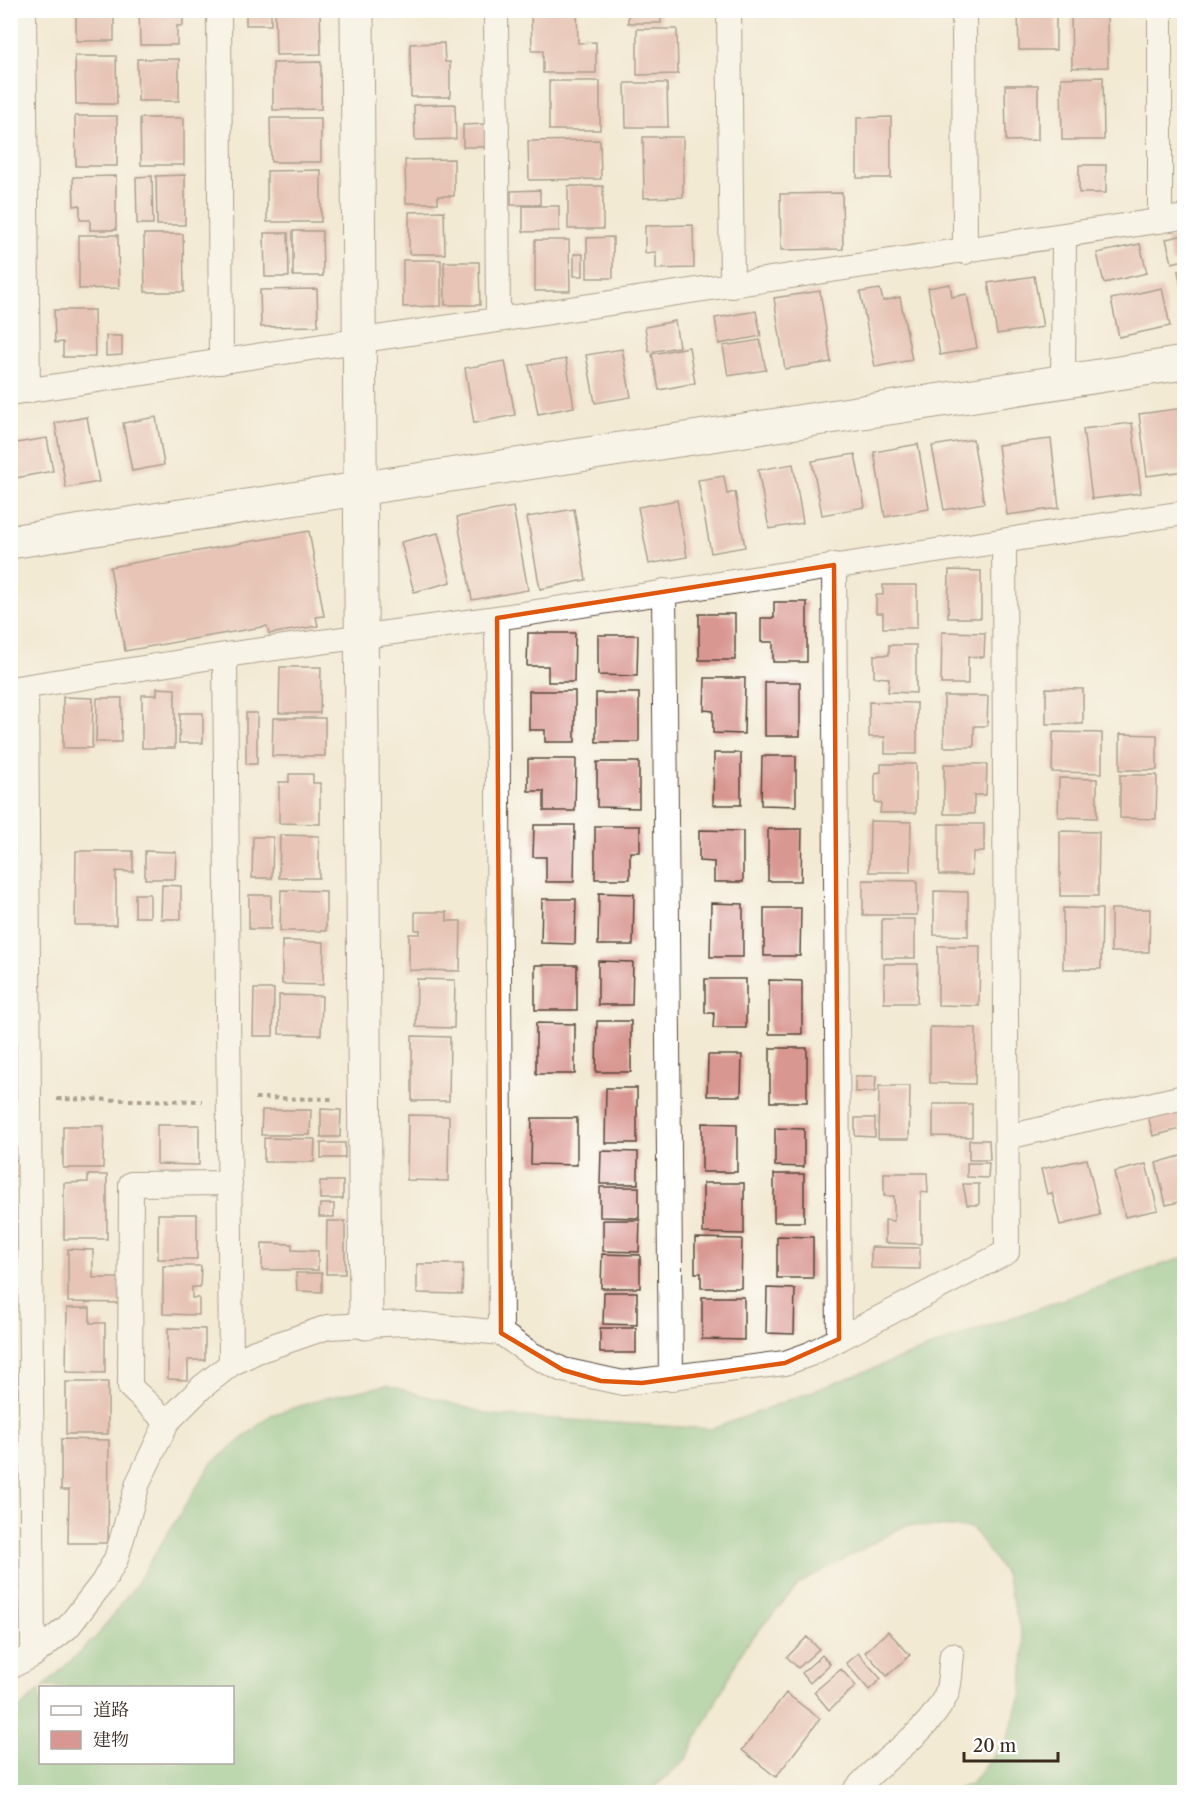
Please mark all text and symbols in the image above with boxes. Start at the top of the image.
legend [39,1686,234,1764]
text: 道路 [93,1699,129,1721]
scale bar [964,1725,1058,1763]
text: 建物 [93,1729,129,1751]
text: 20 m [973,1735,1017,1757]

